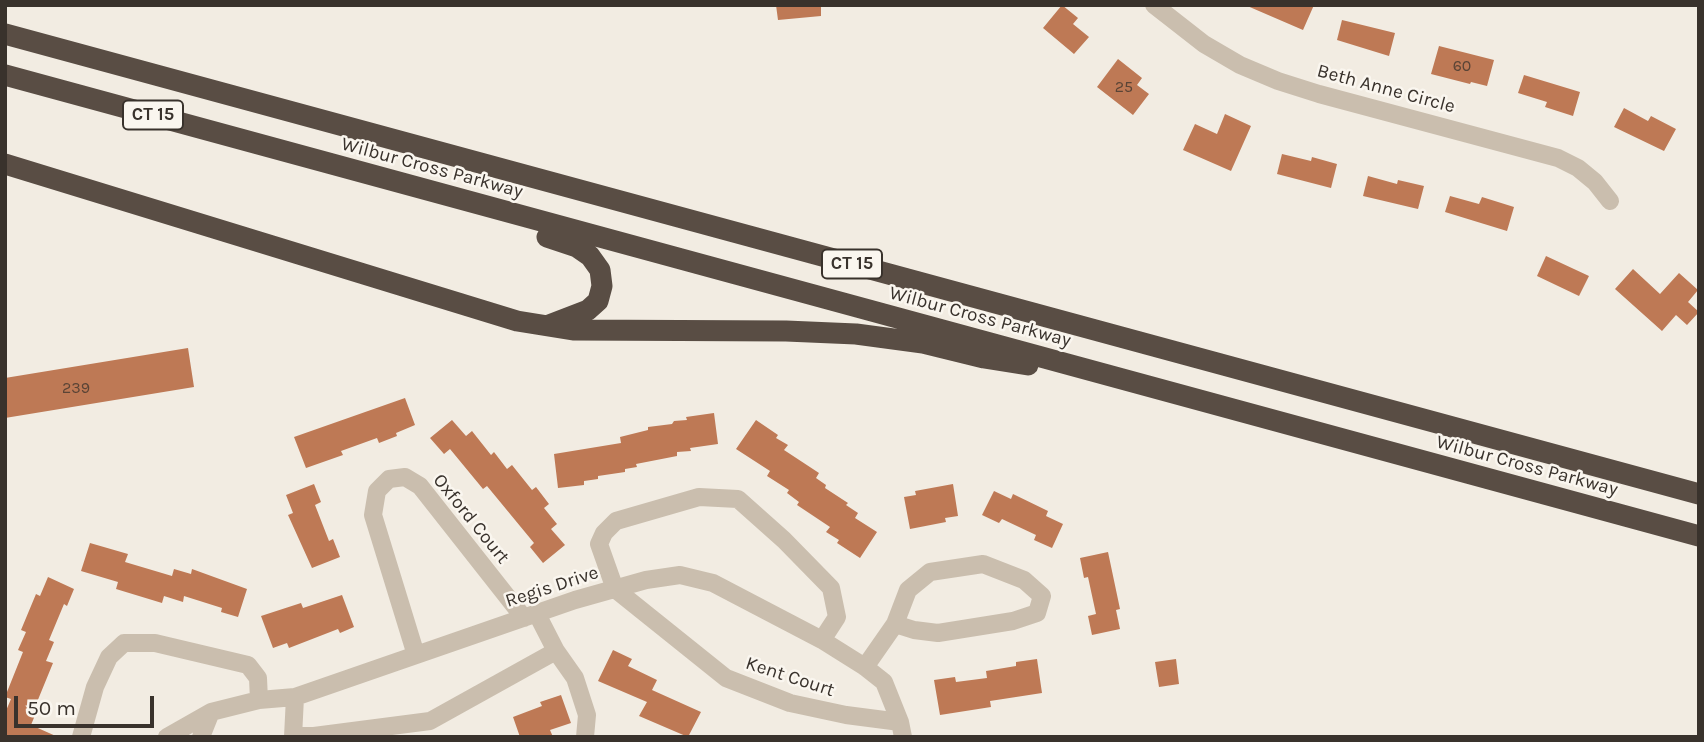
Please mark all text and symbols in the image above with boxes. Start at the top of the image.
house number: 60 [1453,56,1471,76]
street label: Beth Anne Circle [1315,60,1457,118]
house number: 25 [1115,77,1133,97]
road number: CT 15 [123,100,183,130]
street label: Wilbur Cross Parkway [339,133,525,203]
road number: CT 15 [822,250,882,278]
street label: Wilbur Cross Parkway [887,282,1073,352]
house number: 239 [62,378,90,398]
street label: Wilbur Cross Parkway [1434,431,1620,501]
street label: Oxford Court [428,469,514,569]
street label: Regis Drive [503,561,601,613]
street label: Kent Court [743,652,837,702]
scale bar [18,682,158,726]
text: 50 m [27,696,76,720]

